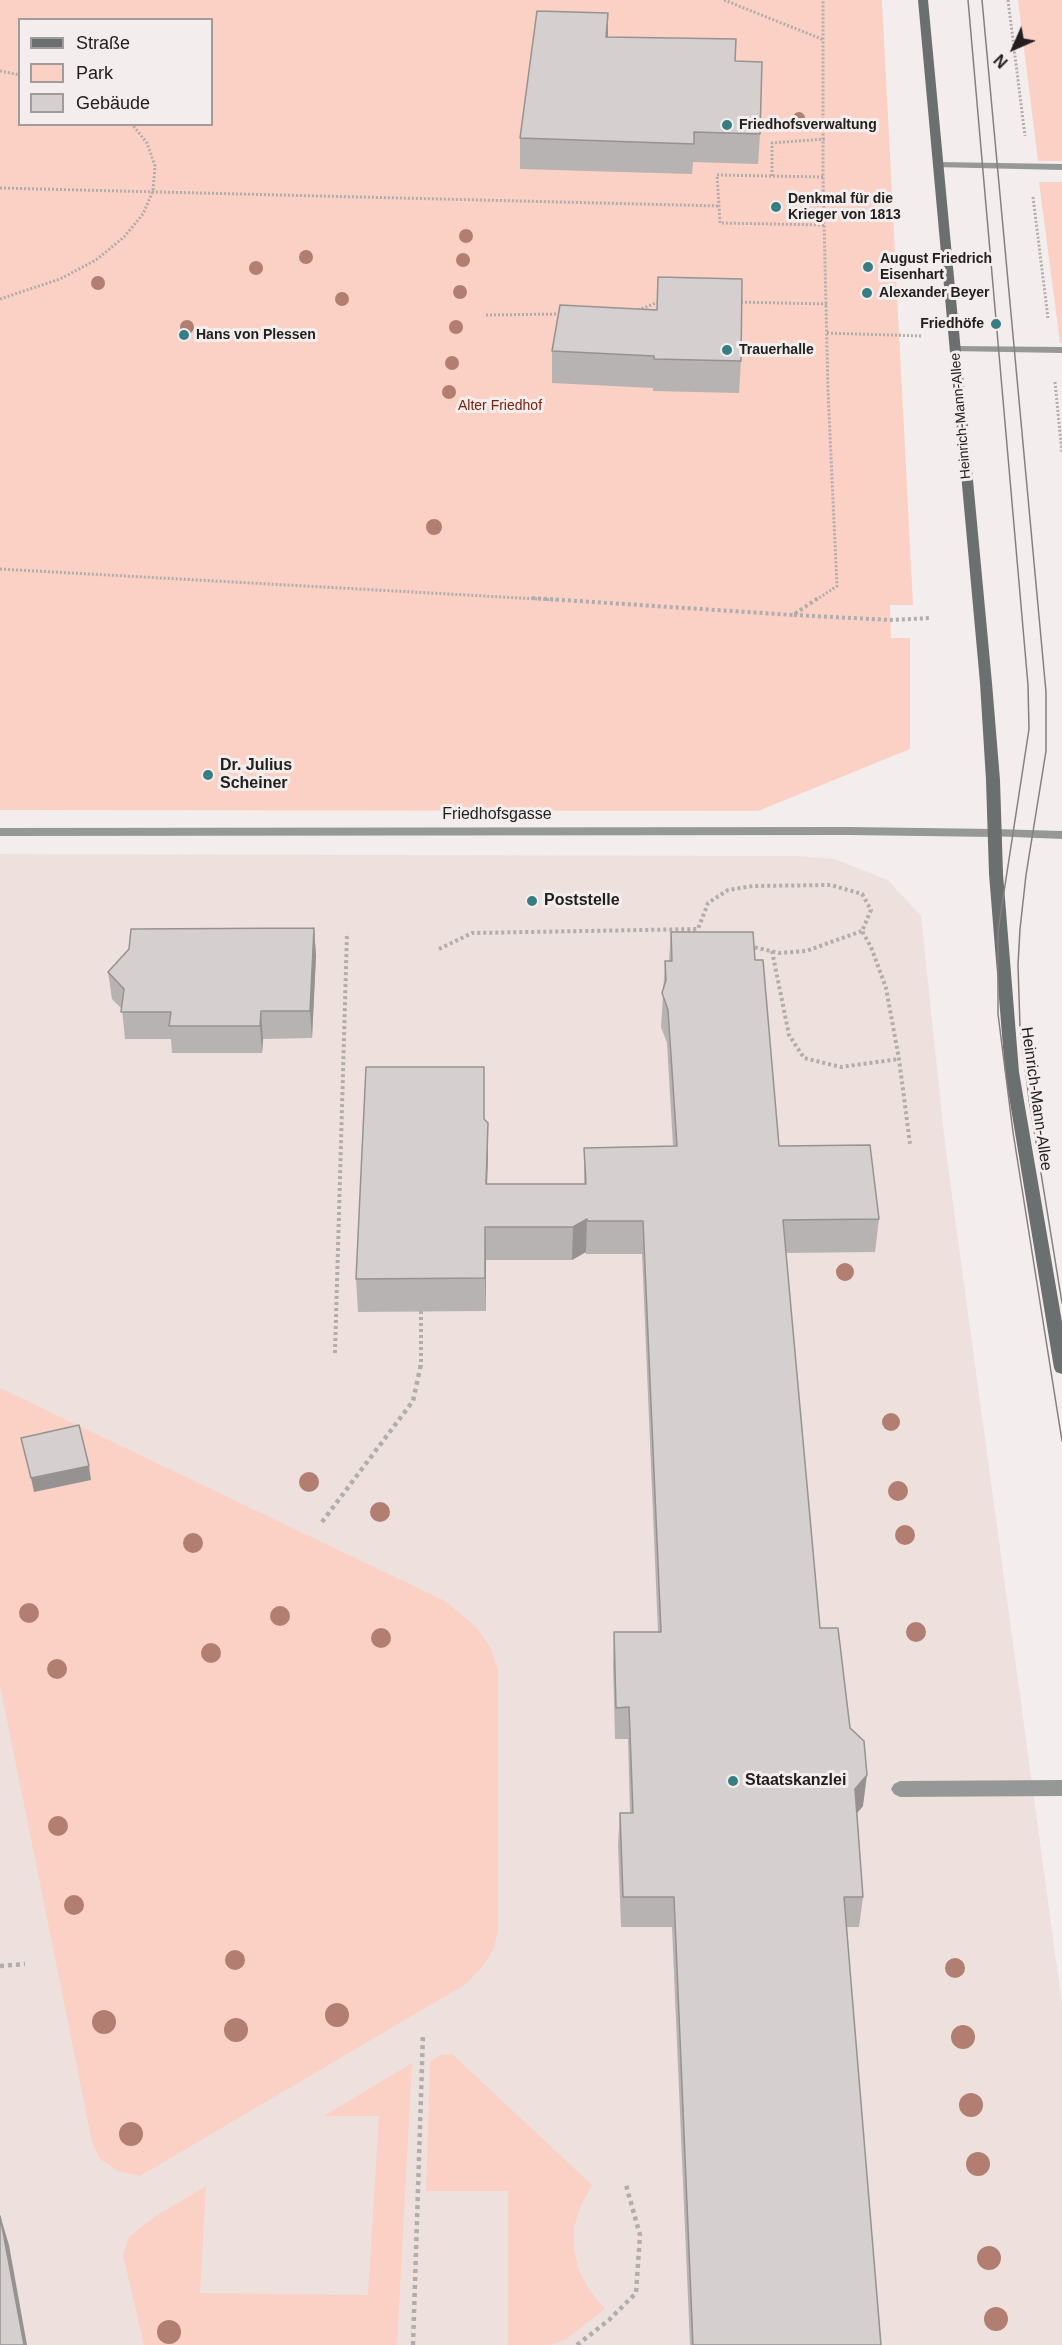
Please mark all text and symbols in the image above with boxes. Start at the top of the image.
legend [18,18,213,126]
north arrow [984,18,1044,78]
text: Straße [76,33,130,53]
text: N [991,51,1011,71]
text: Park [76,63,113,83]
text: Gebäude [76,93,150,113]
place label: Friedhofsverwaltung [739,117,877,133]
marker: Friedhofsverwaltung [720,118,734,132]
place label: Denkmal für die Krieger von 1813 [788,191,901,224]
marker: Denkmal für die Krieger von 1813 [769,200,783,214]
place label: August Friedrich Eisenhart [880,251,992,284]
marker: August Friedrich Eisenhart [861,260,875,274]
place label: Alexander Beyer [879,285,990,301]
marker: Alexander Beyer [860,286,874,300]
place label: Friedhöfe [920,316,984,332]
marker: Friedhöfe [989,317,1003,331]
place label: Hans von Plessen [196,327,316,343]
marker: Hans von Plessen [177,328,191,342]
place label: Trauerhalle [739,342,814,358]
marker: Trauerhalle [720,343,734,357]
street label: Heinrich-Mann-Allee [947,352,975,480]
park label: Alter Friedhof [458,398,542,414]
place label: Dr. Julius Scheiner [220,756,292,794]
marker: Dr. Julius Scheiner [201,768,215,782]
street label: Friedhofsgasse [442,805,552,825]
place label: Poststelle [544,891,620,911]
marker: Poststelle [525,894,539,908]
street label: Heinrich-Mann-Allee [1016,1026,1056,1172]
place label: Staatskanzlei [745,1771,846,1791]
marker: Staatskanzlei [726,1774,740,1788]

